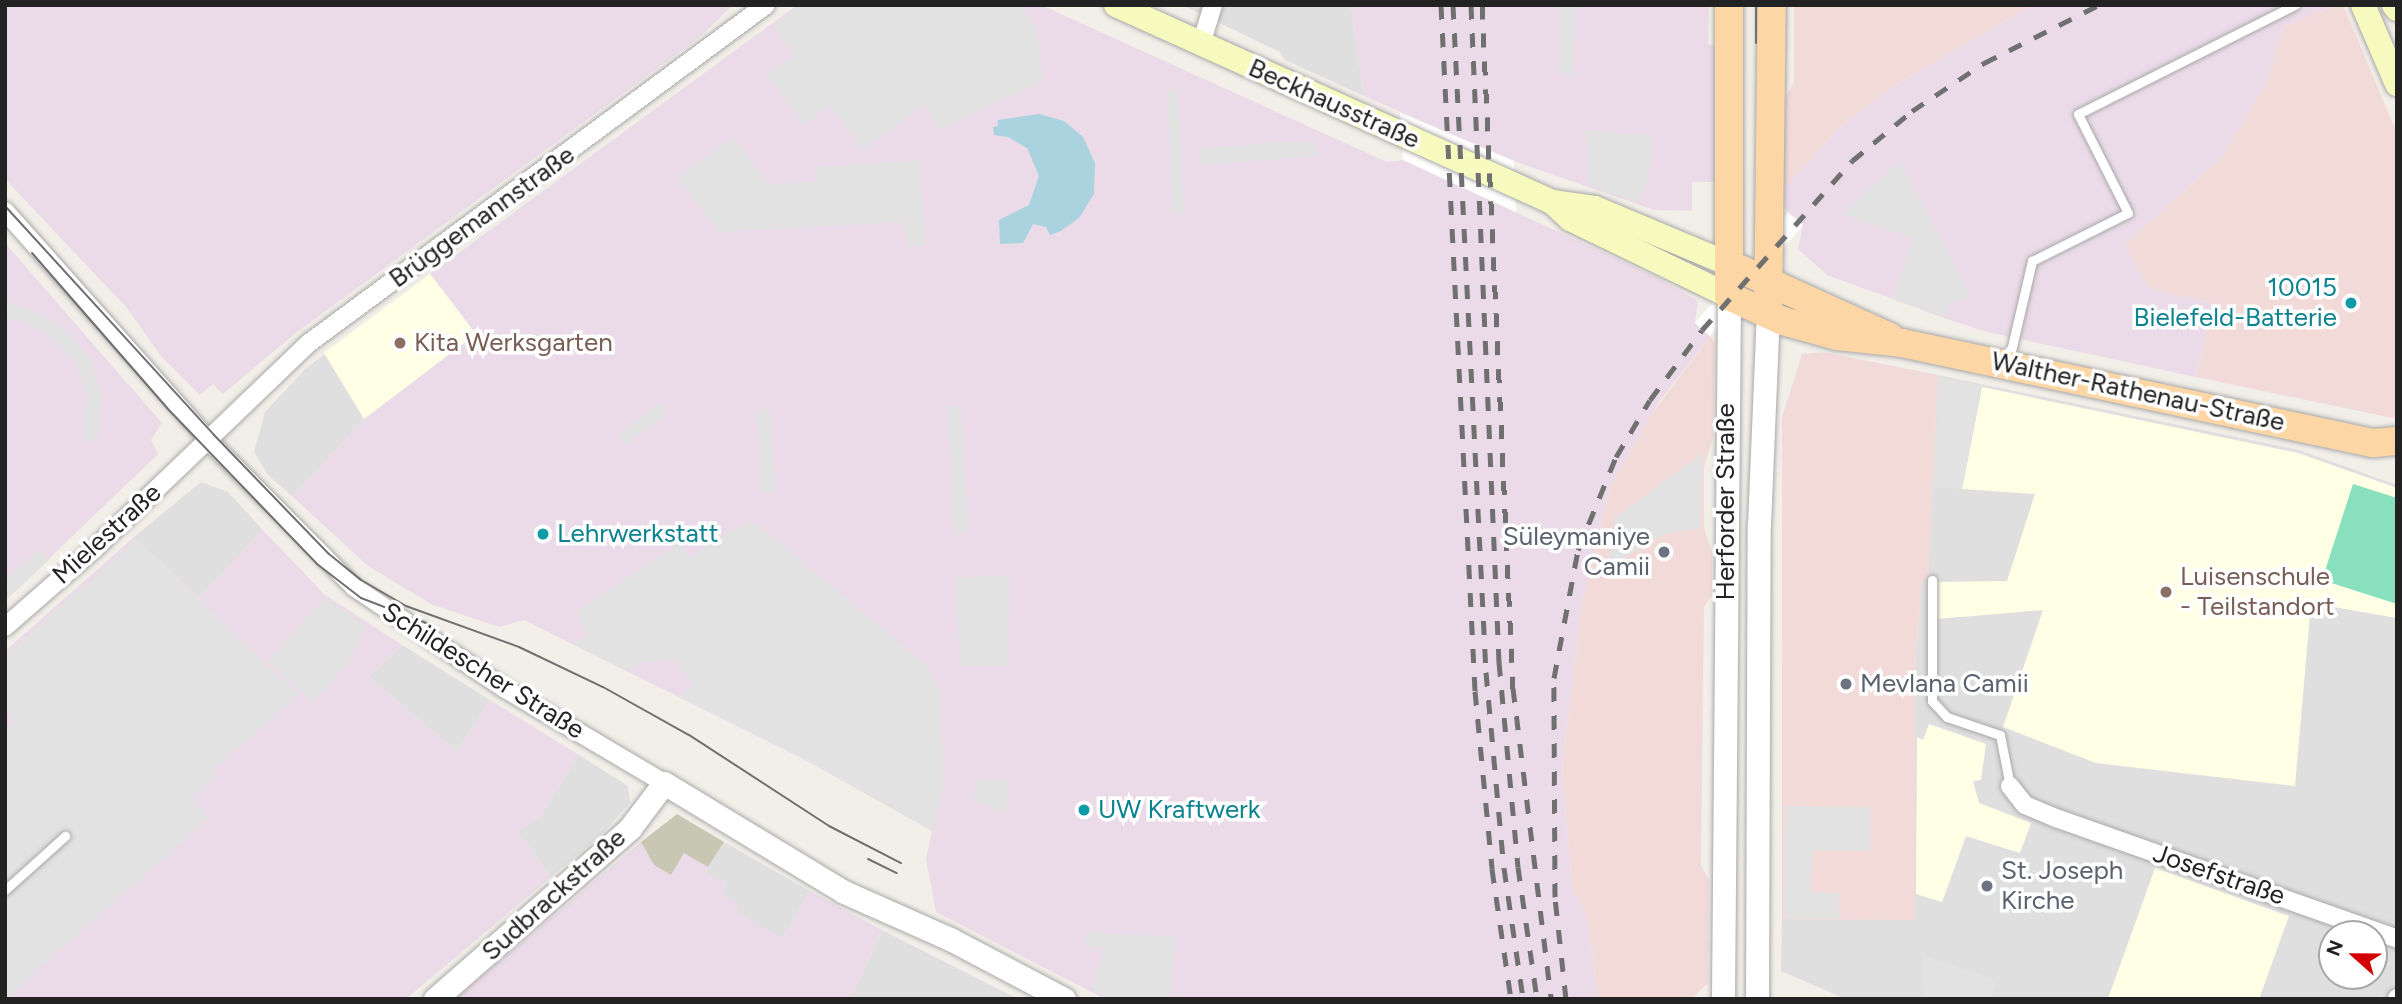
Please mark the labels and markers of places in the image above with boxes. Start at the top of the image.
place label: 10015 Bielefeld-Batterie [2134,272,2337,334]
marker: 10015 Bielefeld-Batterie [2343,295,2359,311]
place label: Kita Werksgarten [414,327,613,359]
marker: Kita Werksgarten [392,335,408,351]
place label: Lehrwerkstatt [557,518,718,550]
place label: Süleymaniye Camii [1503,521,1650,582]
marker: Lehrwerkstatt [535,526,551,542]
marker: Süleymaniye Camii [1656,544,1672,560]
place label: Luisenschule - Teilstandort [2180,561,2335,622]
marker: Luisenschule - Teilstandort [2158,584,2174,600]
place label: Mevlana Camii [1860,668,2029,700]
marker: Mevlana Camii [1838,676,1854,692]
place label: UW Kraftwerk [1098,794,1260,826]
marker: UW Kraftwerk [1076,802,1092,818]
place label: St. Joseph Kirche [2001,855,2123,917]
marker: St. Joseph Kirche [1979,878,1995,894]

